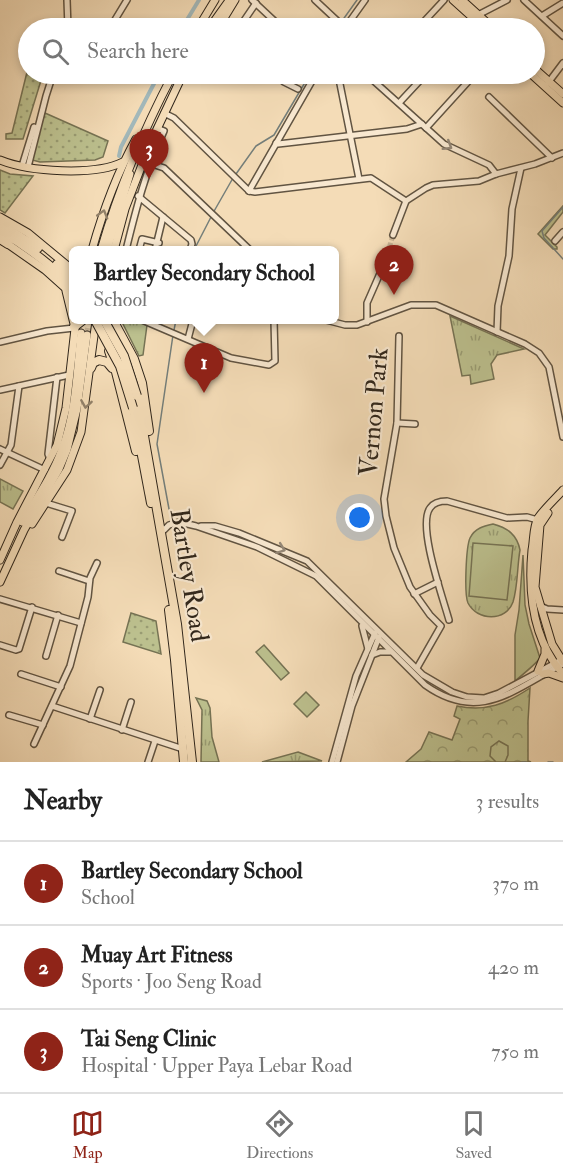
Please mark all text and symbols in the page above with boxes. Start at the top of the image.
search box [18,18,545,84]
icon: search [39,35,72,68]
text: Search here [87,37,189,65]
pin: 3 [130,130,168,179]
one-way arrow [442,138,452,150]
one-way arrow [96,209,108,220]
popup [69,246,339,324]
pin: 2 [374,246,414,295]
text: Bartley Secondary School [93,259,315,287]
text: School [93,287,147,312]
pin: 1 [184,344,224,393]
street label: Vernon Park [352,346,396,478]
one-way arrow [81,399,93,408]
your location [345,503,374,532]
street label: Bartley Road [163,506,215,644]
one-way arrow [275,542,286,555]
text: Nearby [24,785,102,817]
text: 3 results [476,789,539,814]
text: Bartley Secondary School [81,857,303,885]
text: 1 [40,871,47,896]
text: 370 m [492,871,539,896]
text: School [81,885,135,910]
text: Muay Art Fitness [81,941,233,969]
text: 2 [38,955,49,980]
text: 420 m [488,955,539,980]
text: Sports · Joo Seng Road [81,969,262,994]
text: Tai Seng Clinic [81,1025,216,1053]
text: 3 [40,1039,47,1064]
text: 750 m [491,1039,539,1064]
text: Hospital · Upper Paya Lebar Road [81,1053,352,1078]
tab: Map [71,1107,104,1163]
tab: Directions [246,1107,313,1163]
tab: Saved [455,1107,492,1163]

